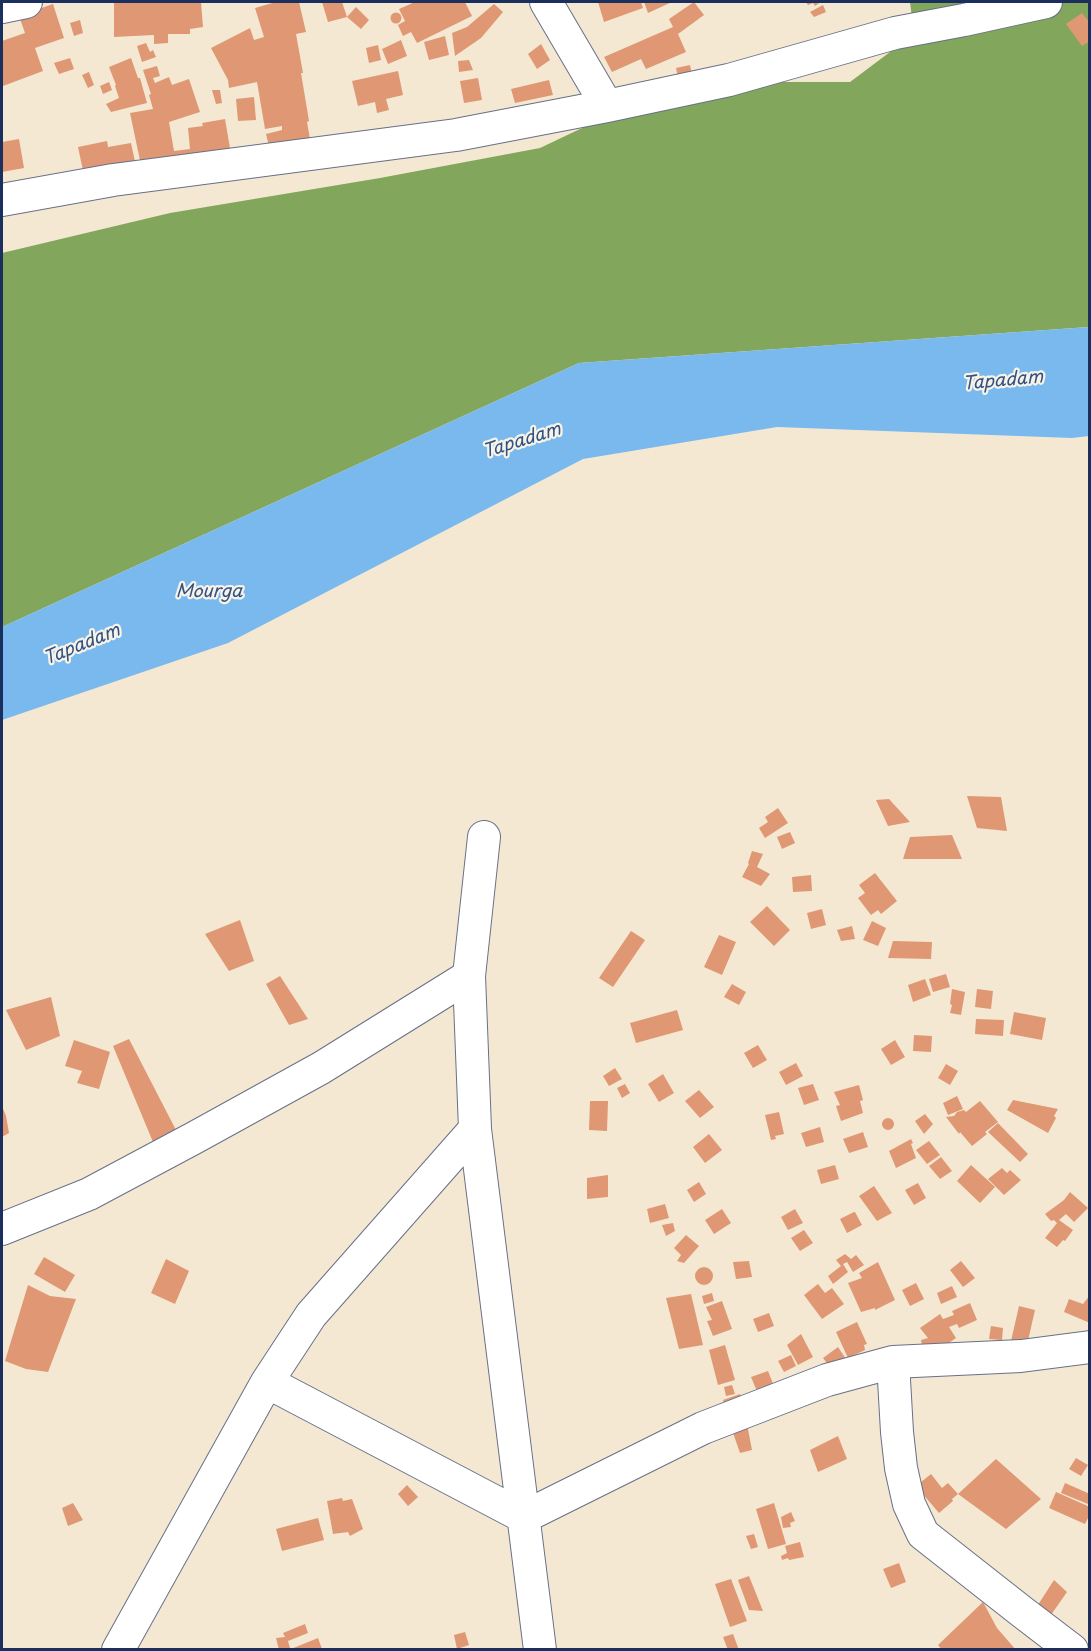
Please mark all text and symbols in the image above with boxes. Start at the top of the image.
water label: Tapadam [962,367,1044,395]
water label: Tapadam [480,419,564,463]
water label: Mourga [176,581,242,603]
water label: Tapadam [41,620,123,670]

